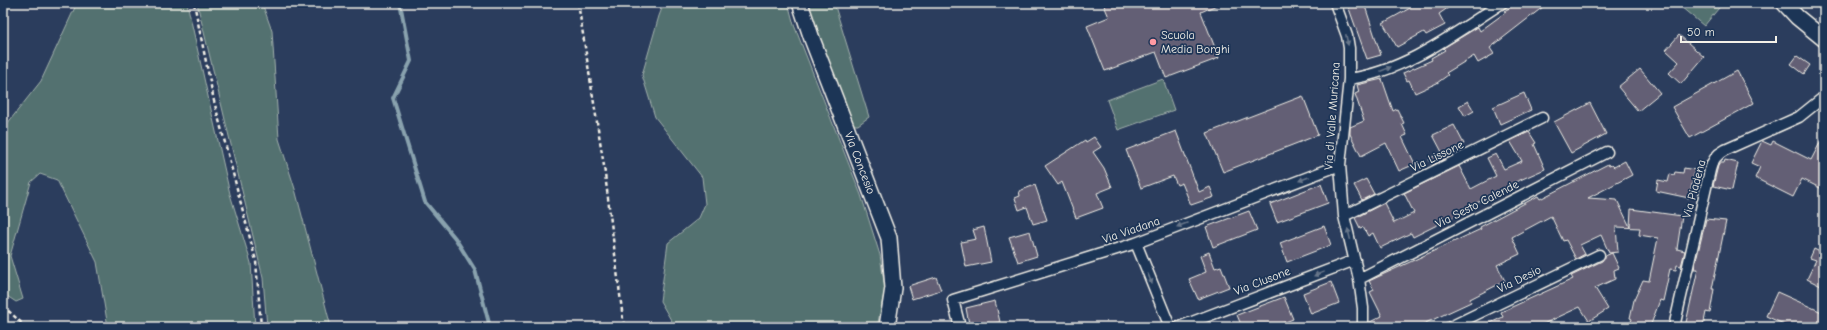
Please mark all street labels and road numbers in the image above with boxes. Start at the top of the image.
street label: Via di Valle Muricana [1321,62,1343,170]
street label: Via Concesio [842,130,878,196]
street label: Via Lissone [1408,137,1466,175]
street label: Via Piadena [1679,158,1709,220]
street label: Via Sesto Calende [1433,177,1521,231]
street label: Via Viadana [1100,214,1162,246]
street label: Via Desio [1495,262,1543,296]
street label: Via Clusone [1232,264,1292,298]

